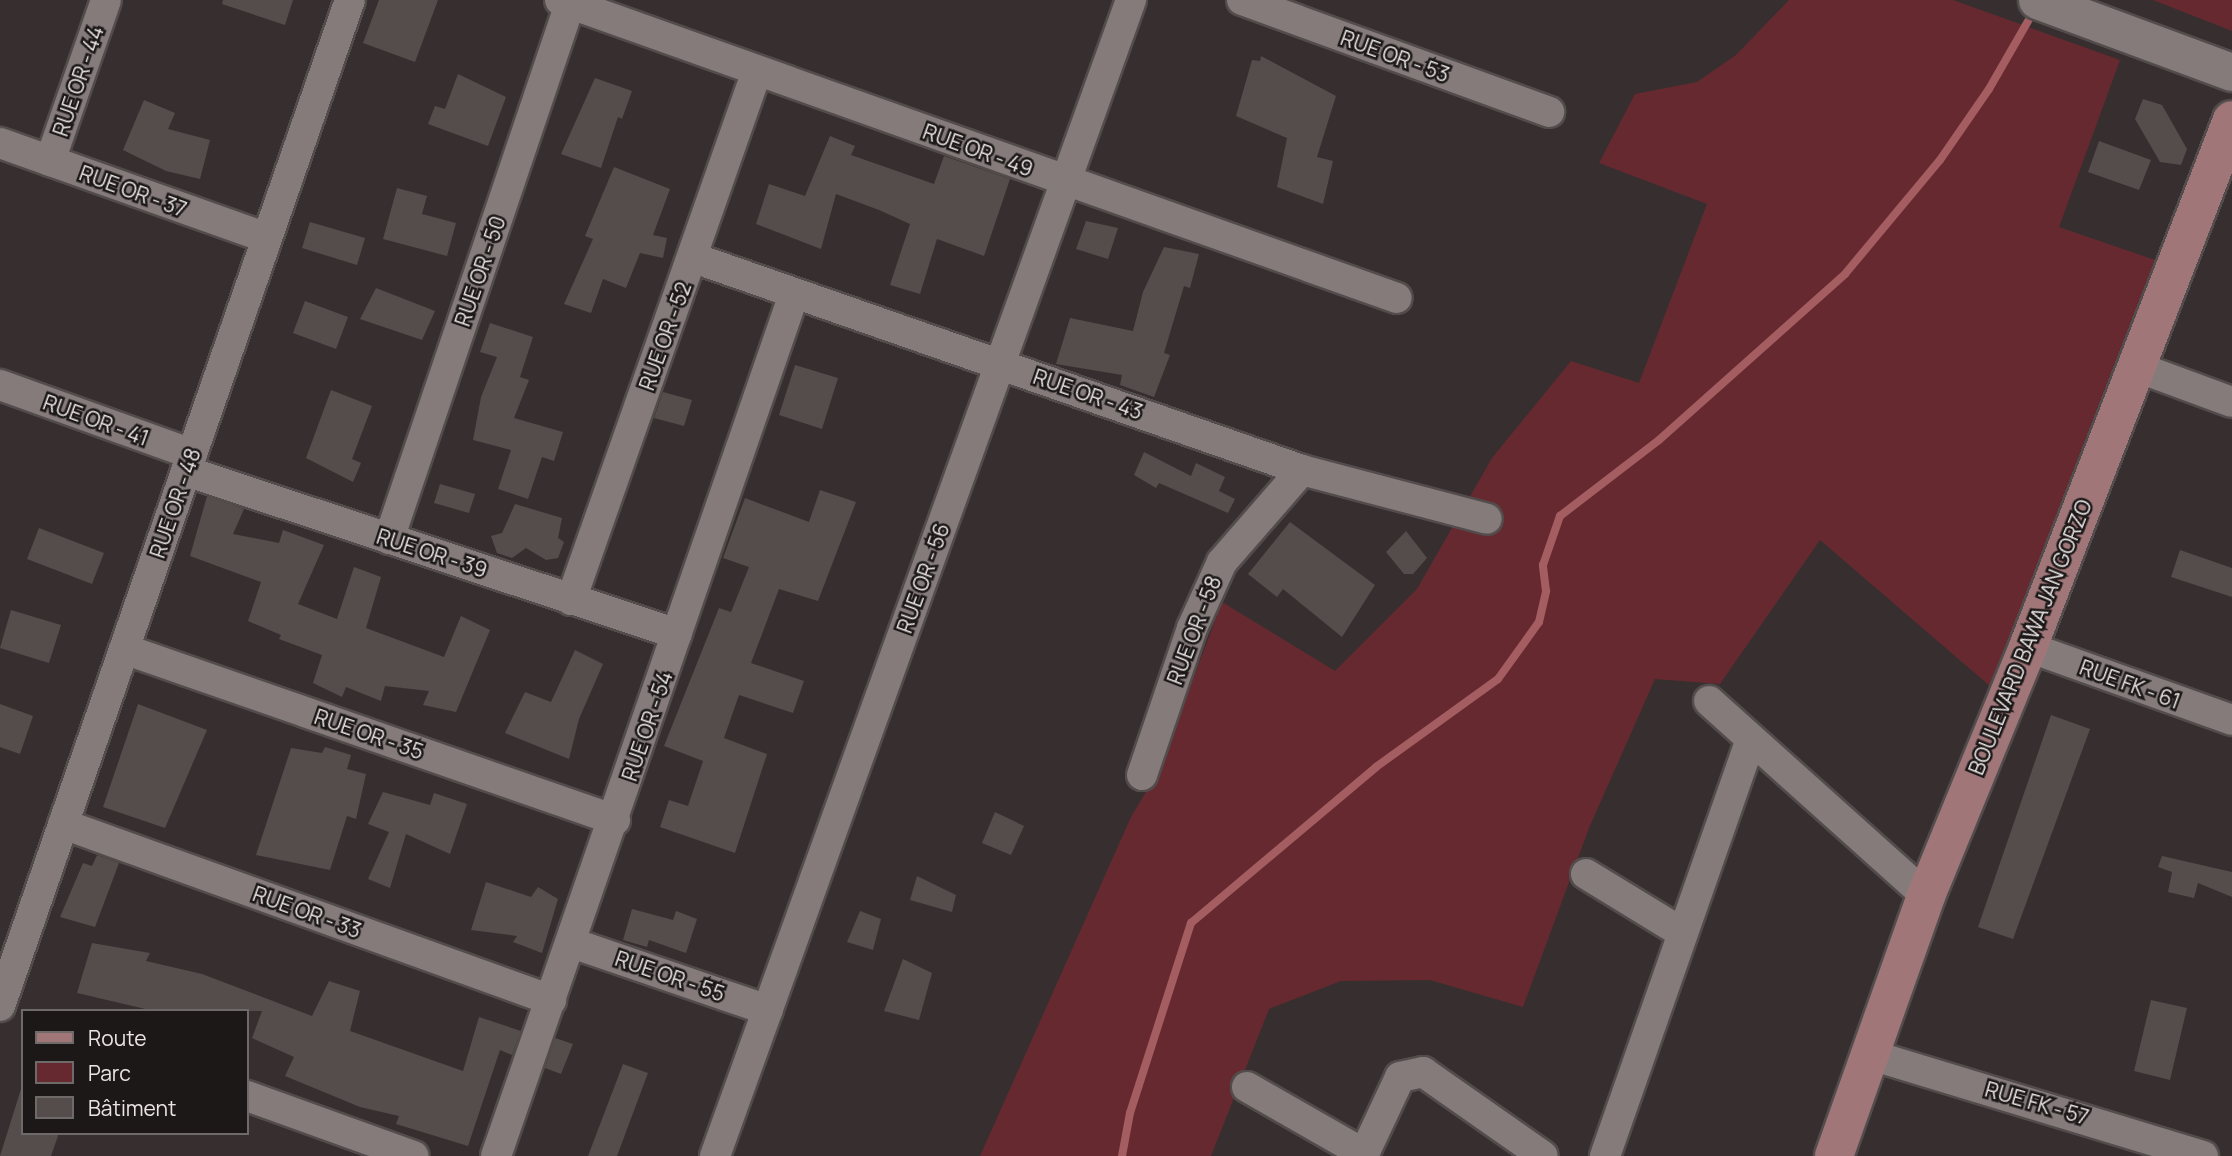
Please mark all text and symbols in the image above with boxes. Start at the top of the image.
street label: RUE OR - 44 [47,23,109,139]
street label: RUE OR - 53 [1337,25,1453,87]
street label: RUE OR - 49 [920,118,1036,182]
street label: RUE OR - 37 [76,160,190,222]
street label: RUE OR - 50 [449,213,511,329]
street label: RUE OR - 52 [634,278,696,394]
street label: RUE OR - 43 [1030,364,1146,424]
street label: RUE OR - 41 [40,389,152,451]
street label: RUE OR - 48 [144,445,206,561]
street label: BOULEVARD BAWA JAN GORZO [1963,496,2097,778]
street label: RUE OR - 56 [891,520,955,636]
street label: RUE OR - 39 [374,523,490,583]
street label: RUE OR - 58 [1162,572,1226,688]
street label: RUE FK - 61 [2076,654,2184,714]
street label: RUE OR - 54 [616,668,678,784]
street label: RUE OR - 35 [311,704,427,764]
street label: RUE OR - 33 [250,881,364,943]
street label: RUE OR - 55 [612,946,728,1006]
legend [21,1009,248,1135]
text: Route [88,1024,146,1052]
text: Parc [88,1059,131,1087]
street label: RUE FK - 57 [1982,1076,2092,1130]
text: Bâtiment [88,1094,176,1122]

